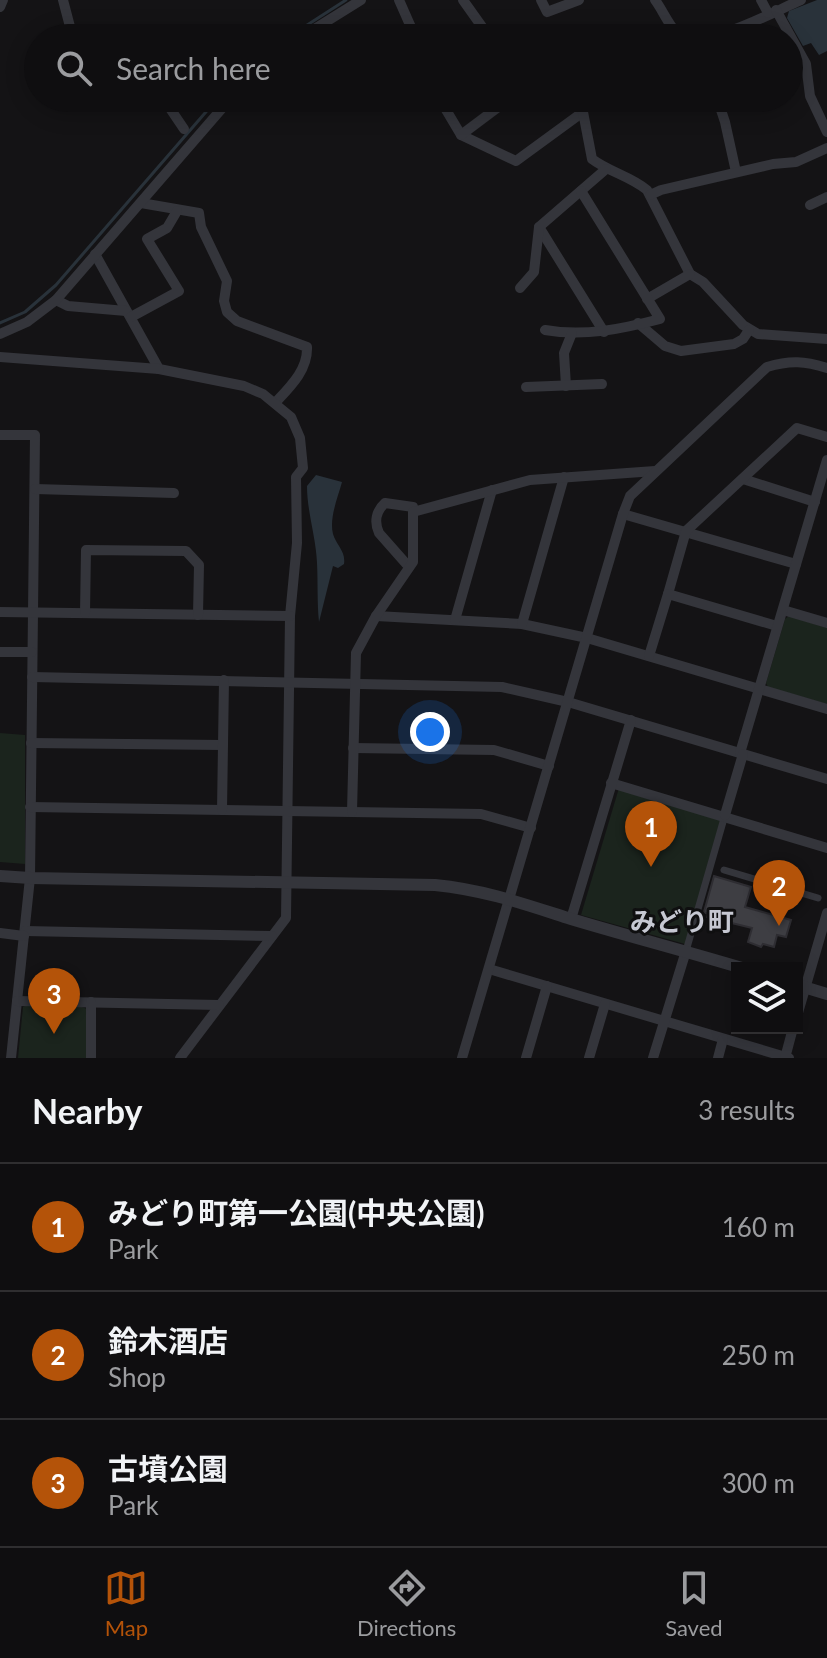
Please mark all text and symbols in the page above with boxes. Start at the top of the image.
search box [24,24,803,112]
icon: search [52,46,96,90]
text: Search here [116,50,271,86]
your location [410,712,450,752]
pin: 1 [625,801,677,867]
pin: 2 [753,860,805,926]
district label: みどり町 [630,905,734,937]
map controls [731,962,803,1034]
button: layers [731,962,803,1034]
pin: 3 [28,968,80,1034]
text: Nearby [32,1090,143,1131]
text: 3 results [698,1094,795,1126]
text: みどり町第一公園(中央公園) [108,1194,484,1230]
text: 1 [50,1211,66,1243]
text: 160 m [722,1211,795,1243]
text: Park [108,1233,159,1265]
text: 鈴木酒店 [108,1322,228,1358]
text: 2 [50,1339,66,1371]
text: 250 m [722,1339,795,1371]
text: Shop [108,1361,166,1393]
text: 古墳公園 [108,1450,228,1486]
text: 3 [50,1467,66,1499]
text: 300 m [722,1467,795,1499]
text: Park [108,1489,159,1521]
tab: Map [104,1566,148,1641]
tab: Directions [357,1566,456,1641]
tab: Saved [665,1566,723,1641]

